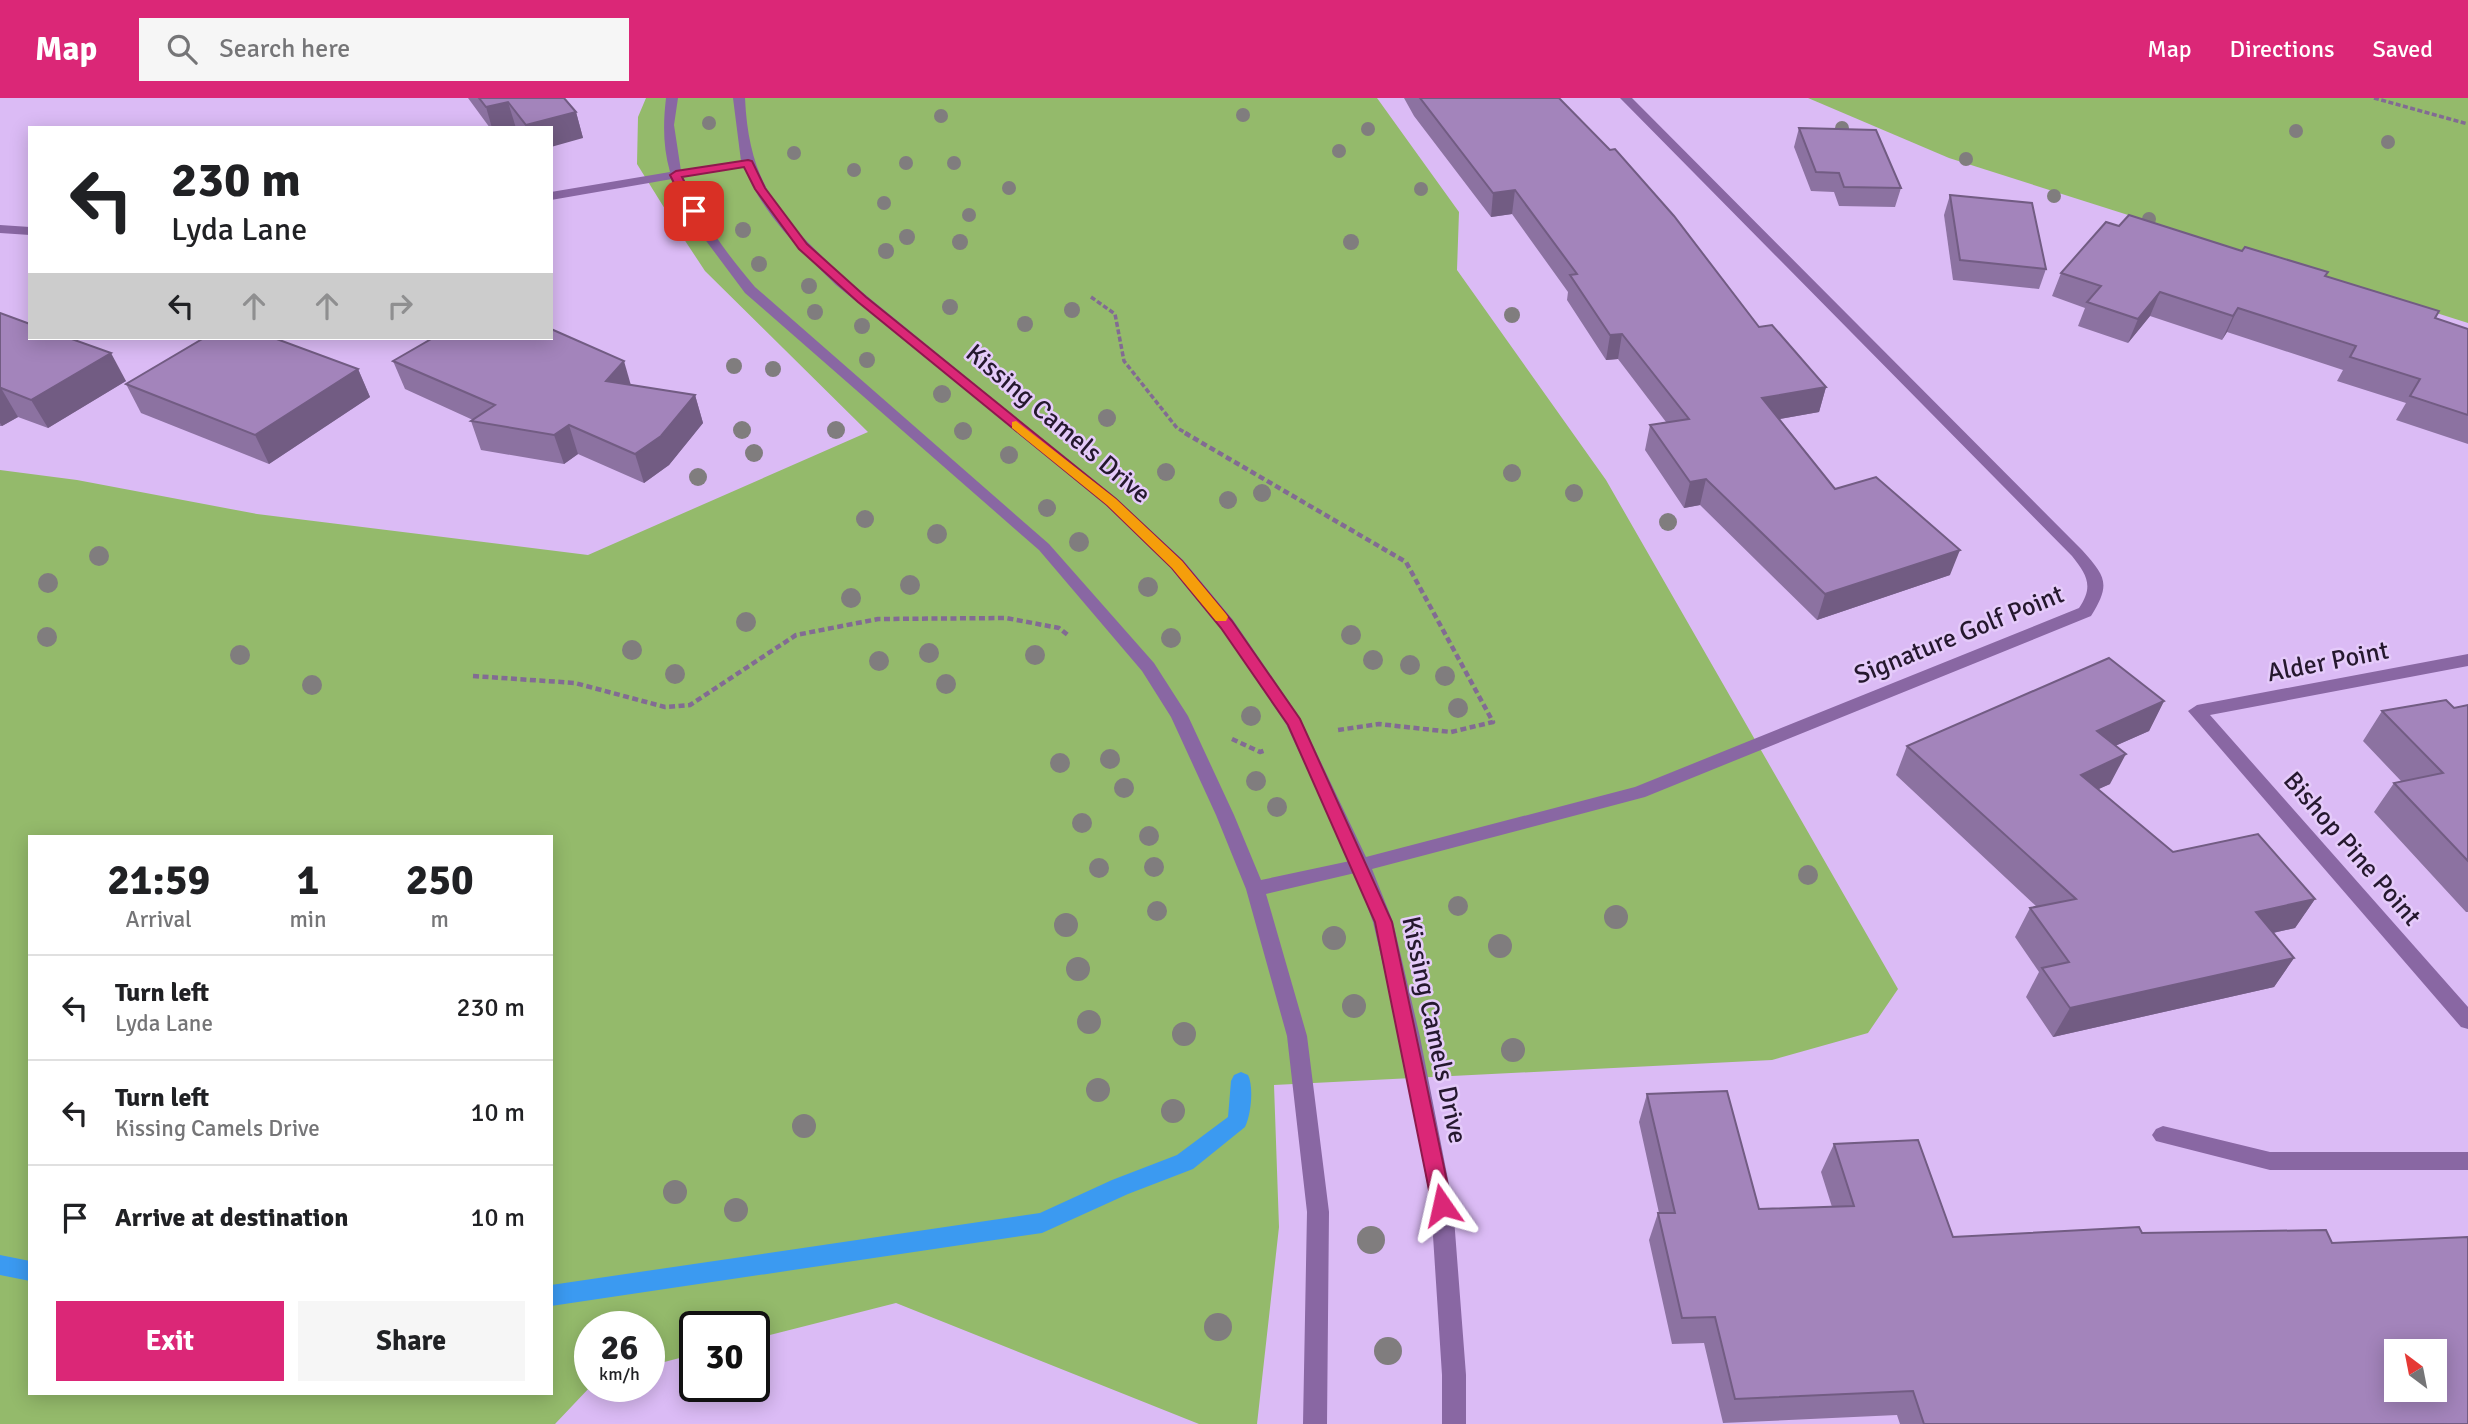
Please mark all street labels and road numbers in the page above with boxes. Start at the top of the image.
street label: Kissing Camels Drive [959,337,1157,511]
street label: Signature Golf Point [1849,578,2069,692]
street label: Alder Point [2265,635,2391,689]
street label: Bishop Pine Point [2276,765,2428,933]
street label: Kissing Camels Drive [1394,914,1474,1146]

